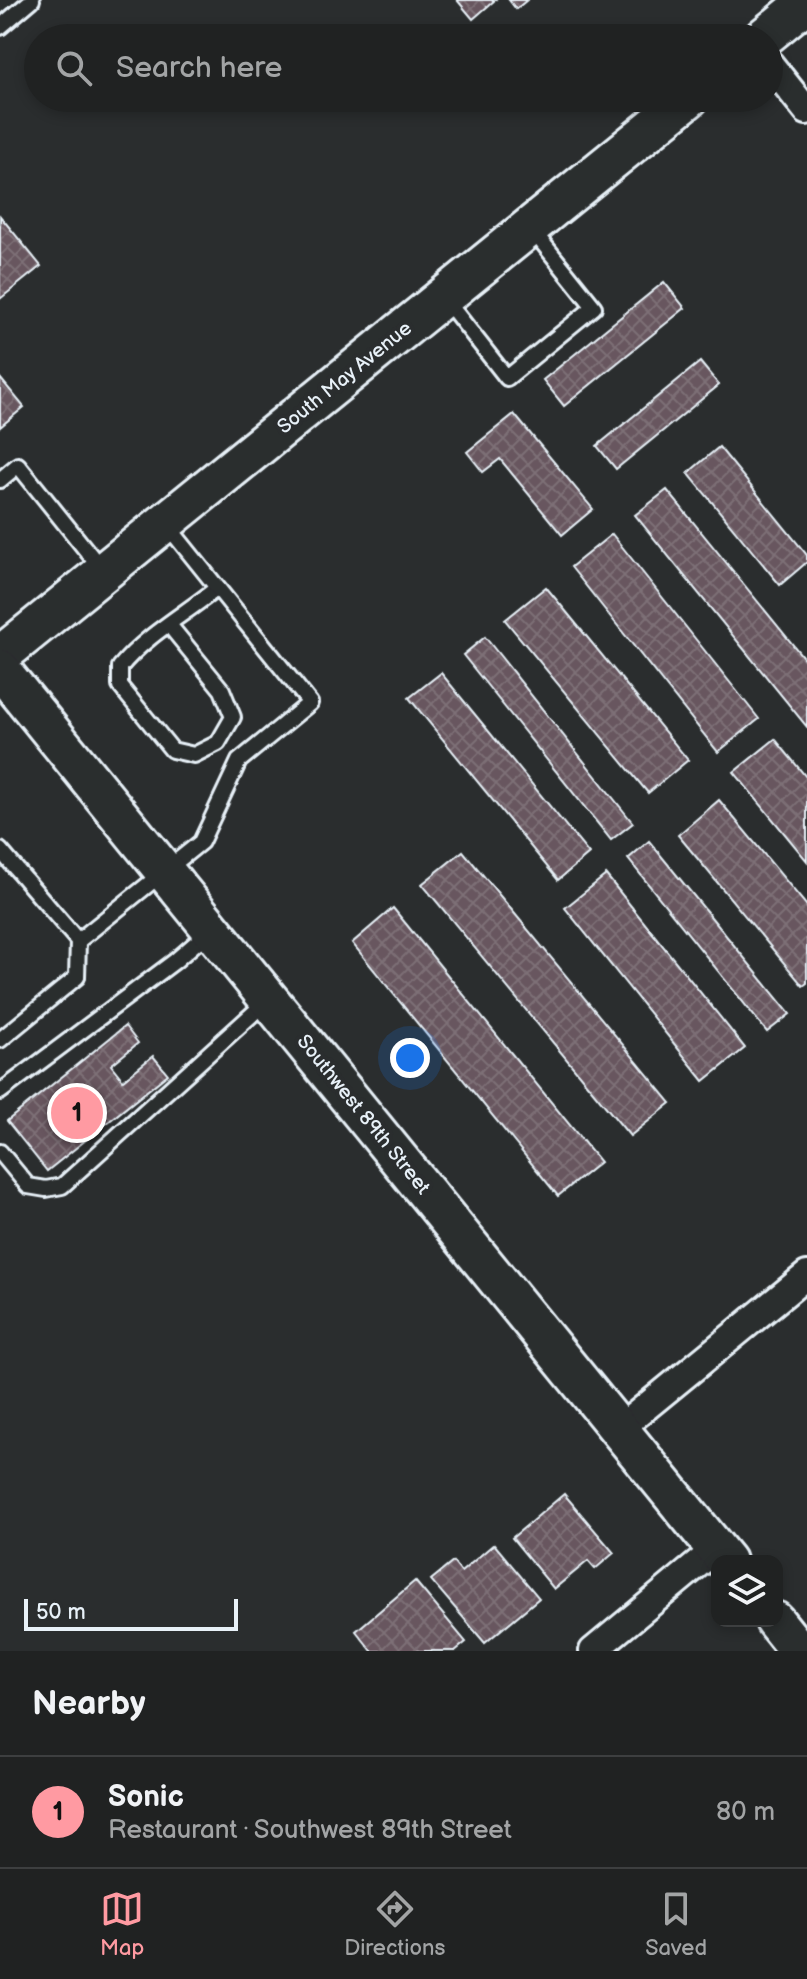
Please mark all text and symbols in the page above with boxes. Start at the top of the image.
search box [24,24,783,112]
icon: search [52,46,96,90]
text: Search here [116,50,282,86]
street label: South May Avenue [273,316,417,439]
street label: Southwest 89th Street [291,1030,435,1199]
your location [390,1038,430,1078]
pin: 1 [51,1083,103,1143]
map controls [711,1555,783,1627]
button: layers [711,1555,783,1627]
scale bar [24,1595,238,1631]
text: 50 m [36,1599,86,1626]
text: Nearby [32,1683,146,1724]
text: Sonic [108,1779,184,1815]
text: 1 [53,1797,63,1828]
text: 80 m [716,1797,775,1828]
text: Restaurant · Southwest 89th Street [108,1815,512,1846]
tab: Map [100,1887,144,1962]
tab: Directions [344,1887,445,1962]
tab: Saved [645,1887,707,1962]

